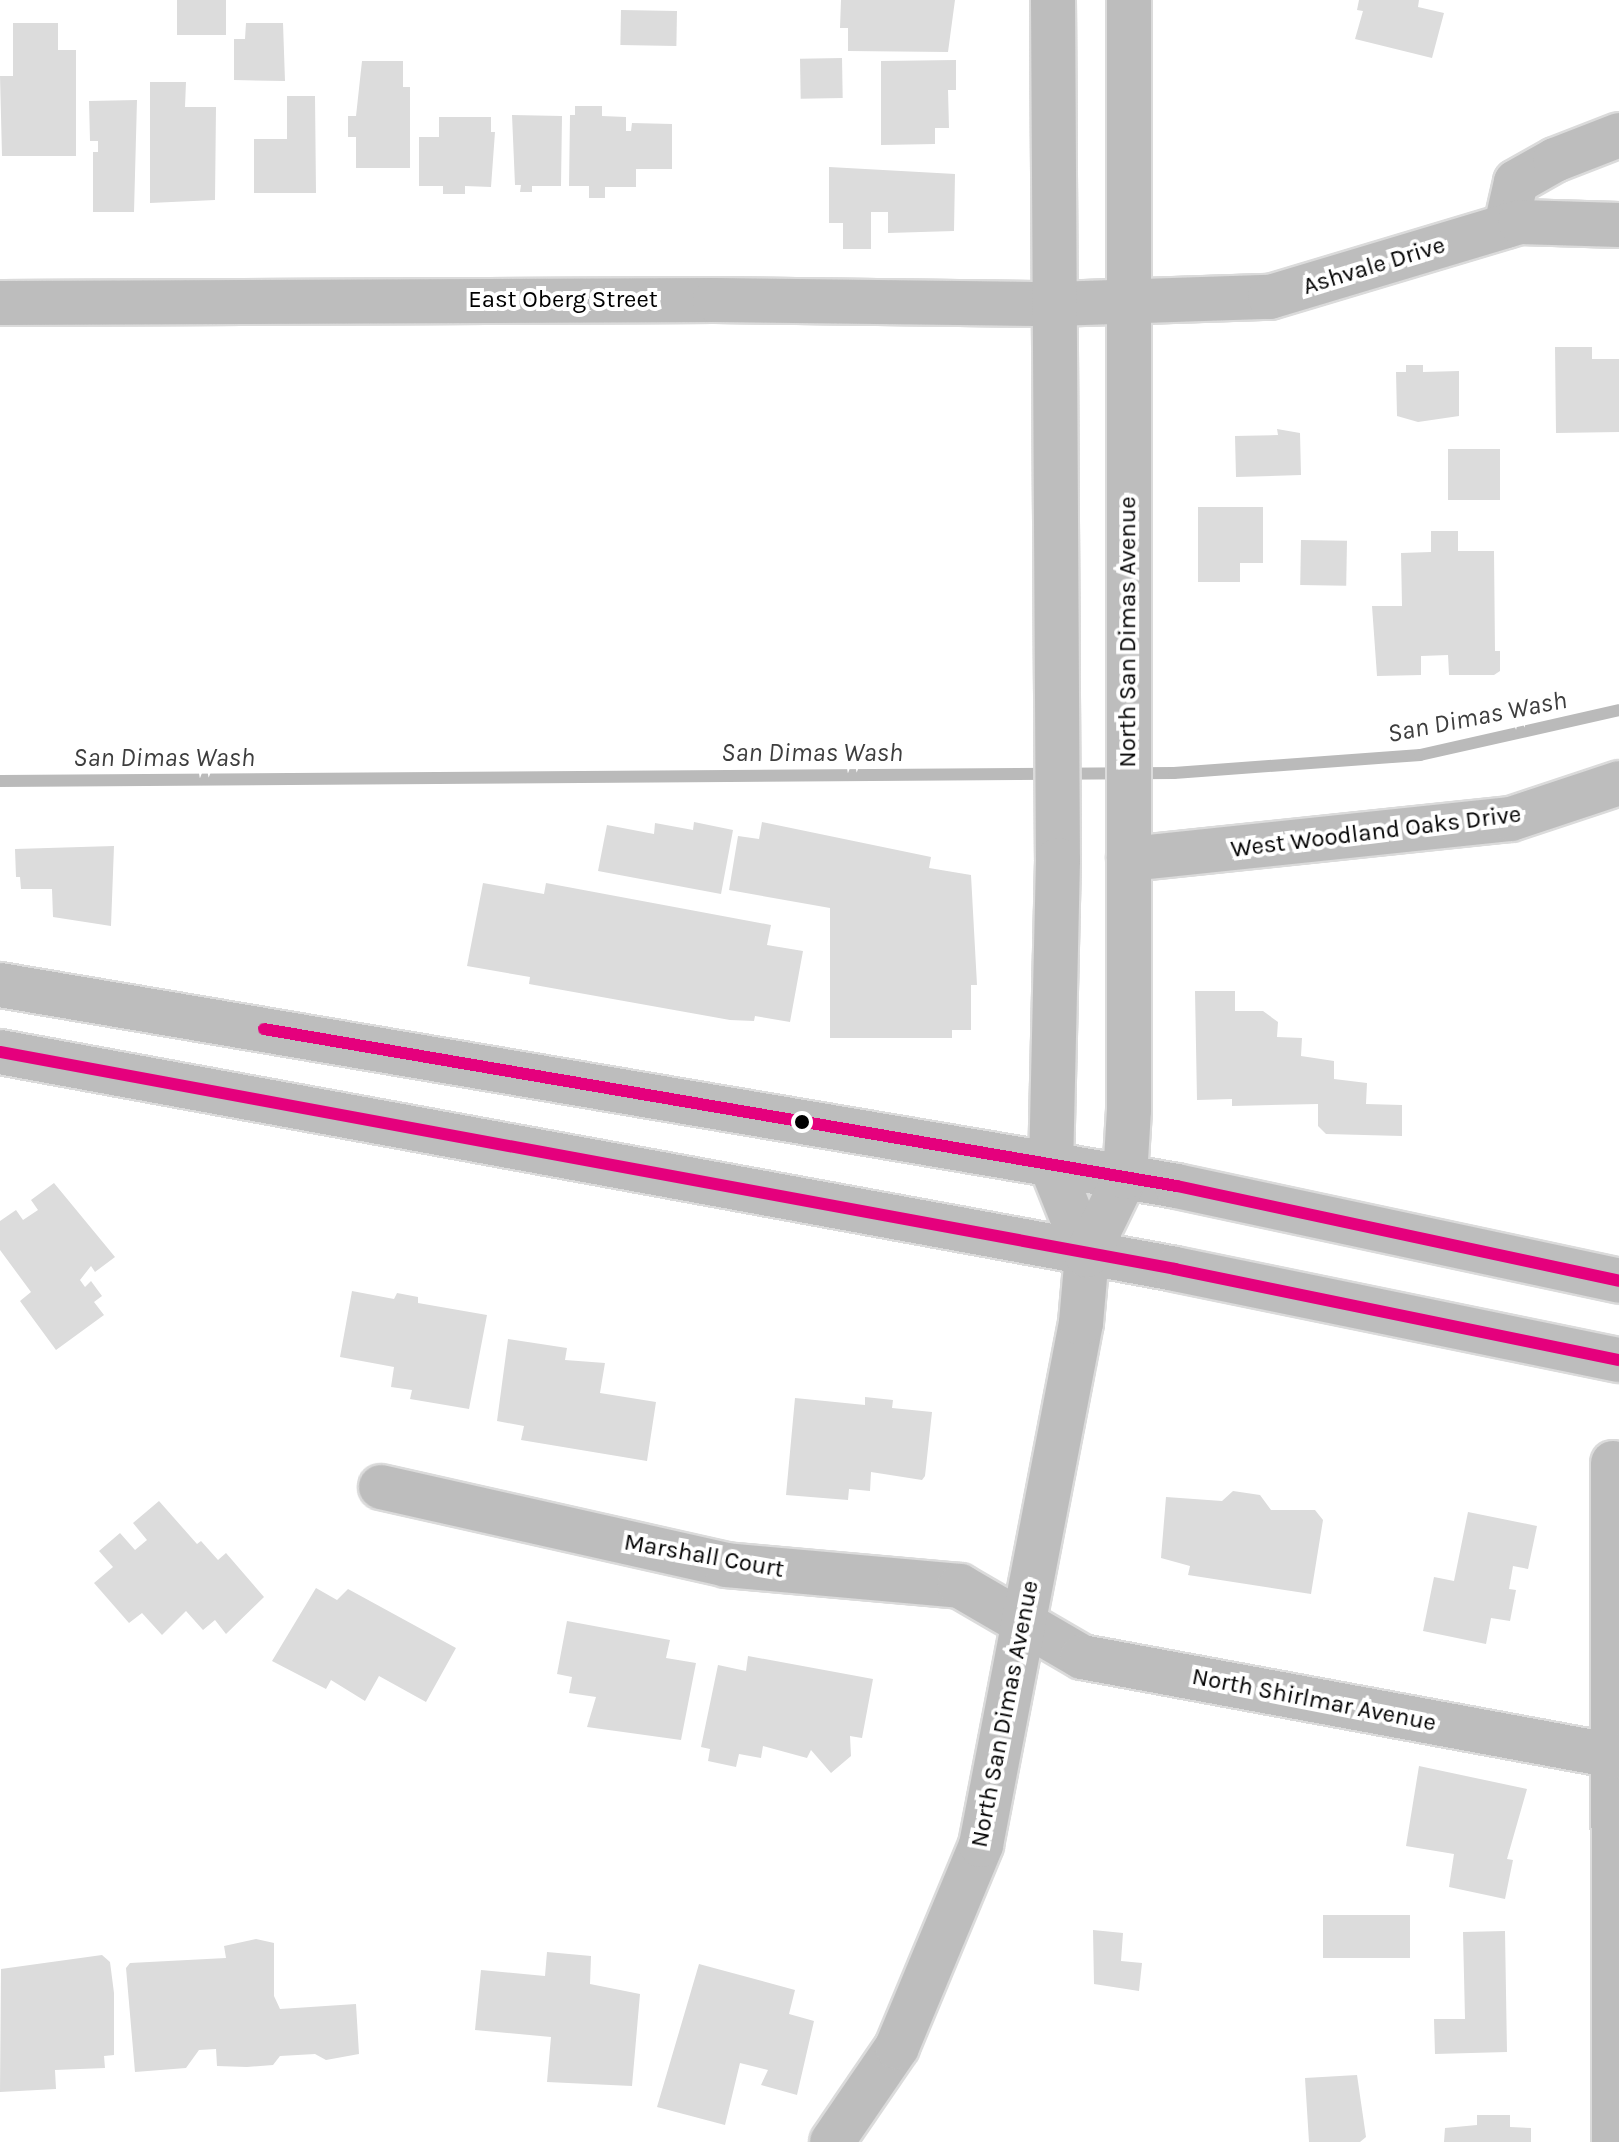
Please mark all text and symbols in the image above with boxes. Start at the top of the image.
street label: Ashvale Drive [1300,231,1448,301]
street label: East Oberg Street [468,286,658,314]
street label: North San Dimas Avenue [1114,496,1142,768]
water label: San Dimas Wash [1385,684,1569,750]
water label: San Dimas Wash [721,737,903,769]
water label: San Dimas Wash [73,742,255,774]
street label: West Woodland Oaks Drive [1229,800,1523,864]
unlabelled marker [794,1114,810,1130]
street label: Marshall Court [622,1528,786,1584]
street label: North San Dimas Avenue [965,1578,1045,1850]
street label: North Shirlmar Avenue [1190,1662,1438,1738]

